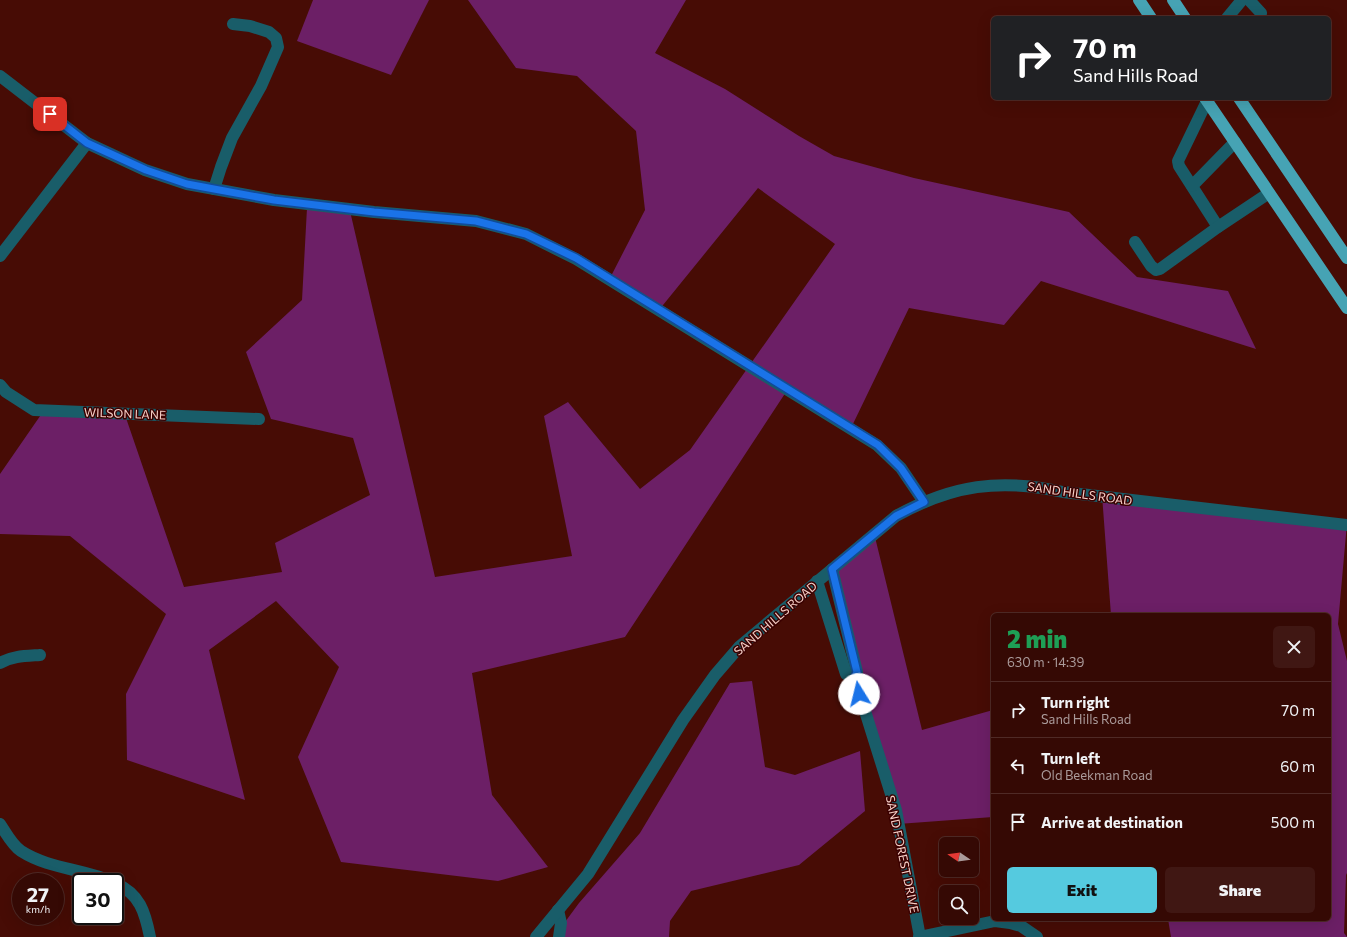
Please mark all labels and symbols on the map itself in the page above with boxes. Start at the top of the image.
pin [33,97,67,131]
street label: WILSON LANE [84,405,166,421]
street label: SAND HILLS ROAD [1027,479,1133,507]
street label: SAND HILLS ROAD [731,578,819,658]
position arrow [838,673,880,715]
street label: SAND FOREST DRIVE [884,794,922,914]
north arrow [939,837,979,877]
speed limit sign: 30 [72,873,124,925]

